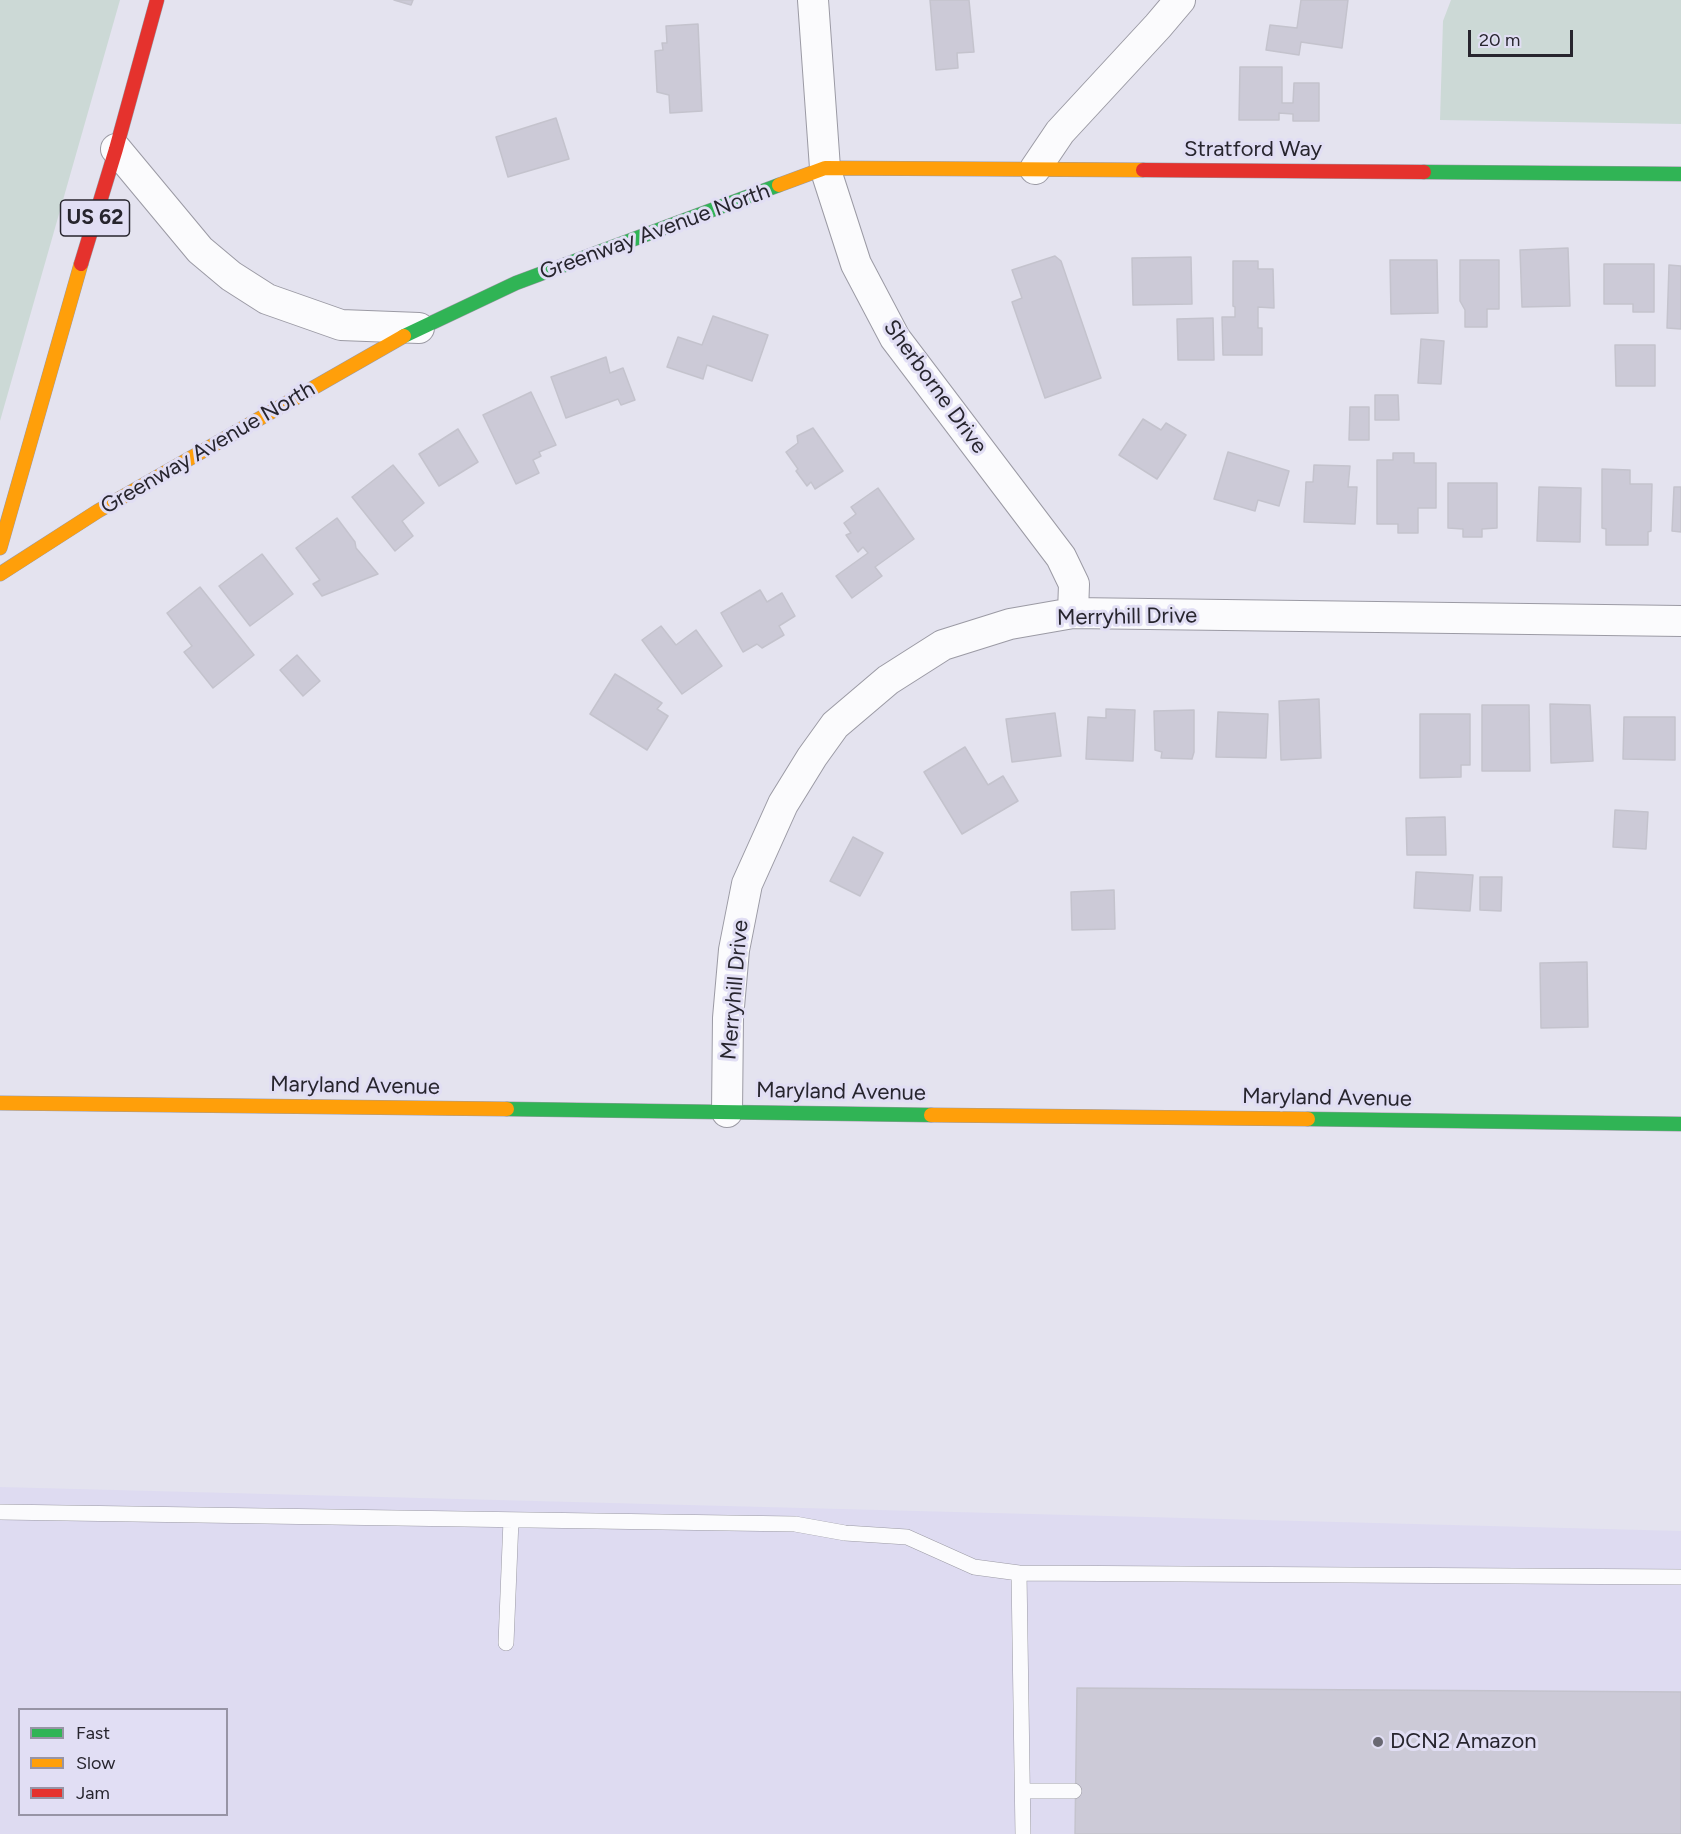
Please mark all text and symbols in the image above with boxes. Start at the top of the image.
scale bar [1471,18,1576,56]
text: 20 m [1479,29,1520,51]
street label: Stratford Way [1184,137,1322,163]
street label: Greenway Avenue North [536,178,774,286]
road number: US 62 [60,200,130,236]
street label: Sherborne Drive [878,315,992,459]
street label: Greenway Avenue North [96,376,320,520]
street label: Merryhill Drive [1057,603,1197,631]
street label: Merryhill Drive [716,919,754,1061]
street label: Maryland Avenue [270,1071,440,1101]
street label: Maryland Avenue [756,1077,926,1107]
street label: Maryland Avenue [1242,1083,1412,1113]
legend [18,1708,228,1816]
text: Fast [76,1722,110,1744]
place label: DCN2 Amazon [1390,1729,1536,1755]
marker: DCN2 Amazon [1371,1735,1385,1749]
text: Slow [76,1752,115,1774]
text: Jam [76,1782,110,1804]

